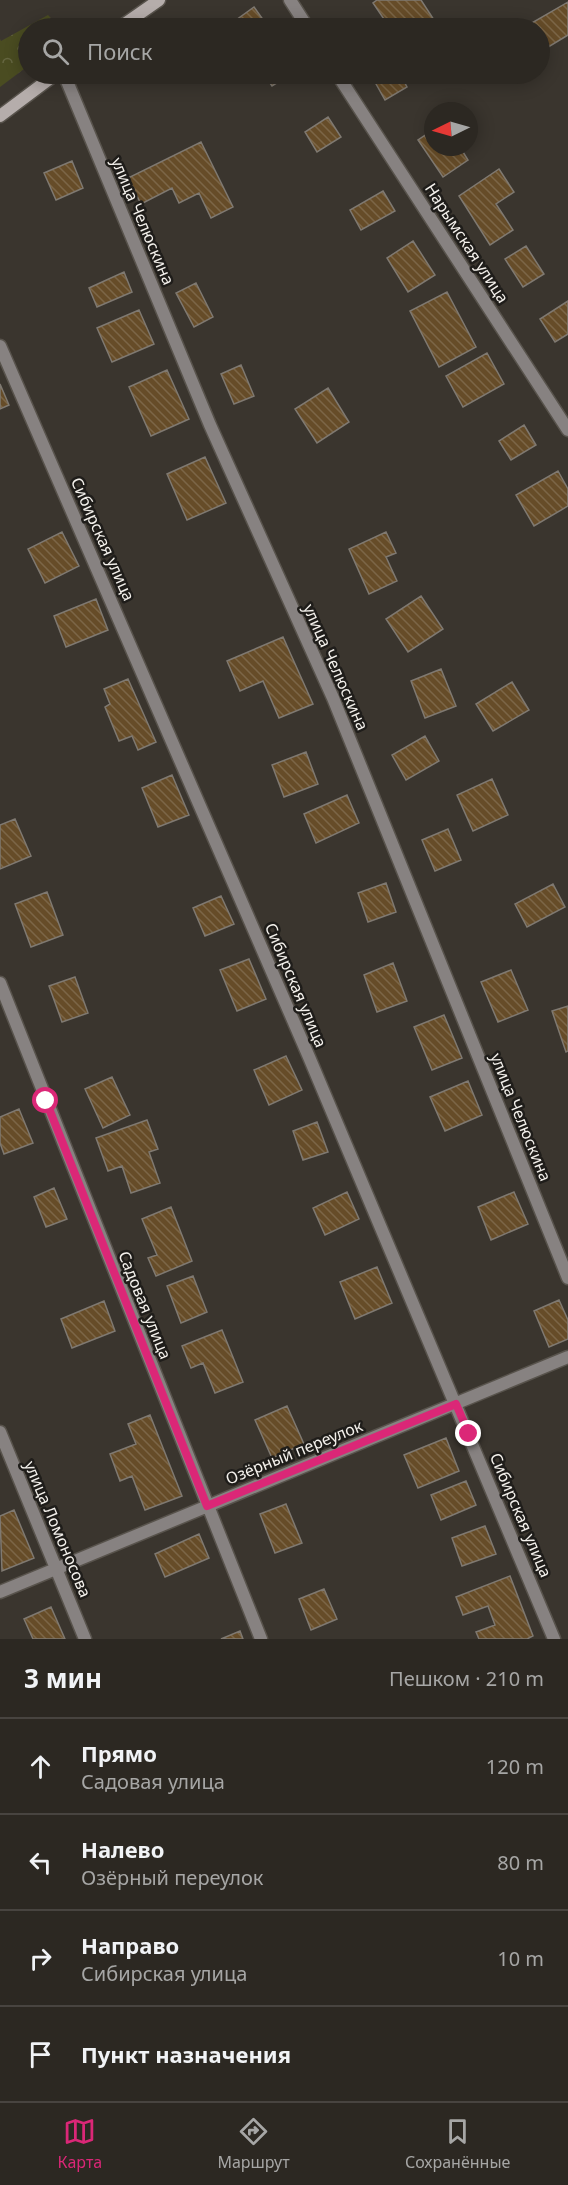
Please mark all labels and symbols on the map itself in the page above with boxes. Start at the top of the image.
north arrow [424,102,478,156]
street label: улица Челюскина [106,154,180,288]
street label: Нарымская улица [420,179,514,307]
street label: Сибирская улица [66,474,140,604]
street label: улица Челюскина [298,600,374,734]
street label: Сибирская улица [260,919,332,1051]
street label: улица Челюскина [485,1050,557,1184]
route start [32,1087,58,1113]
street label: Садовая улица [113,1248,177,1362]
street label: Озёрный переулок [222,1414,366,1490]
route end [455,1420,481,1446]
street label: Сибирская улица [485,1449,557,1581]
street label: улица Ломоносова [19,1457,97,1601]

